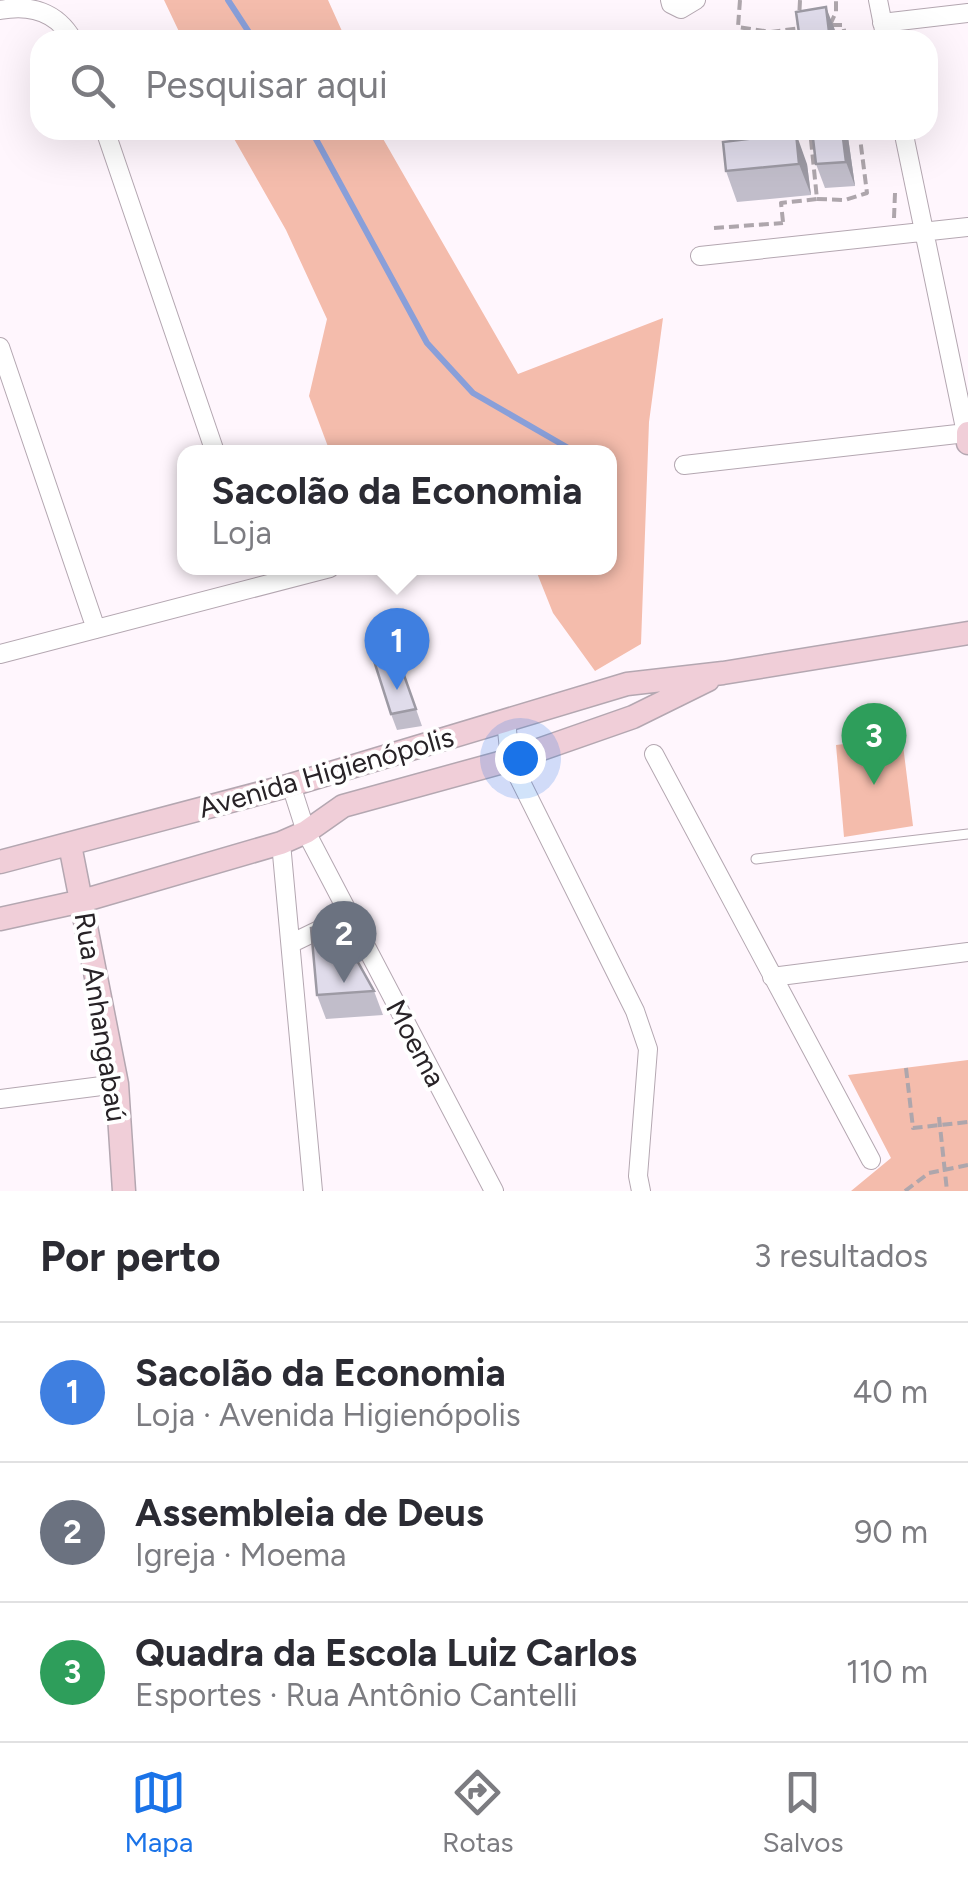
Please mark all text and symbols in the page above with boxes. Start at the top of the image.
search box [30,30,938,140]
icon: search [65,58,120,113]
text: Pesquisar aqui [145,62,388,108]
popup [177,445,617,575]
text: Sacolão da Economia [212,468,582,514]
text: Loja [212,514,272,552]
pin: 1 [364,608,430,690]
pin: 3 [842,702,906,785]
street label: Avenida Higienópolis [194,719,458,825]
your location [495,733,546,784]
pin: 2 [312,900,376,983]
street label: Rua Anhangabaú [68,910,134,1124]
street label: Moema [379,994,453,1092]
text: Por perto [40,1231,221,1282]
text: 3 resultados [754,1237,928,1275]
text: Sacolão da Economia [135,1350,506,1396]
text: 1 [66,1373,79,1411]
text: 40 m [852,1373,928,1411]
text: Loja · Avenida Higienópolis [135,1396,521,1434]
text: Assembleia de Deus [135,1490,484,1536]
text: 2 [63,1513,82,1551]
text: 90 m [854,1513,928,1551]
text: Igreja · Moema [135,1536,346,1574]
text: Quadra da Escola Luiz Carlos [135,1630,637,1676]
text: 3 [64,1653,81,1691]
text: 110 m [846,1653,928,1691]
text: Esportes · Rua Antônio Cantelli [135,1676,578,1714]
tab: Mapa [124,1765,193,1859]
tab: Rotas [442,1765,514,1859]
tab: Salvos [762,1765,844,1859]

